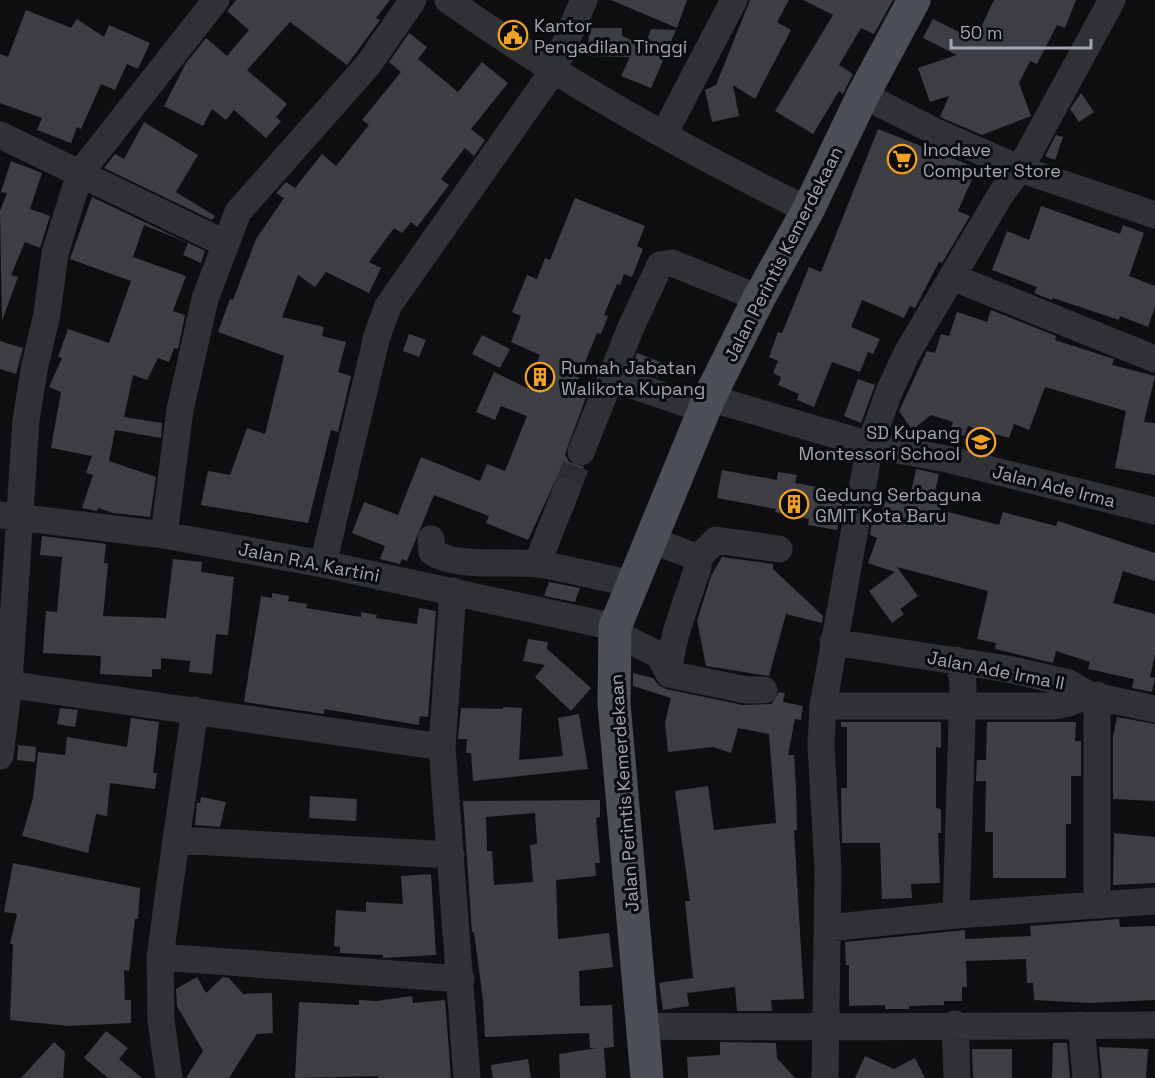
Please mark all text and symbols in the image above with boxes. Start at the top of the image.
scale bar [951,12,1090,50]
place label: Kantor Pengadilan Tinggi [534,14,687,58]
public building icon: Kantor Pengadilan Tinggi [497,19,529,51]
text: 50 m [960,21,1002,44]
place label: Inodave Computer Store [923,138,1061,182]
street label: Jalan Perintis Kemerdekaan [719,143,847,365]
supermarket icon: Inodave Computer Store [886,143,918,175]
place label: Rumah Jabatan Walikota Kupang [561,356,705,400]
building icon: Rumah Jabatan Walikota Kupang [524,361,556,393]
place label: SD Kupang Montessori School [799,421,960,465]
school or university icon: SD Kupang Montessori School [965,426,997,458]
street label: Jalan Ade Irma [990,460,1118,512]
place label: Gedung Serbaguna GMIT Kota Baru [815,483,981,527]
building icon: Gedung Serbaguna GMIT Kota Baru [778,488,810,520]
street label: Jalan R.A. Kartini [237,537,381,587]
street label: Jalan Ade Irma II [925,645,1067,695]
street label: Jalan Perintis Kemerdekaan [604,673,644,913]

